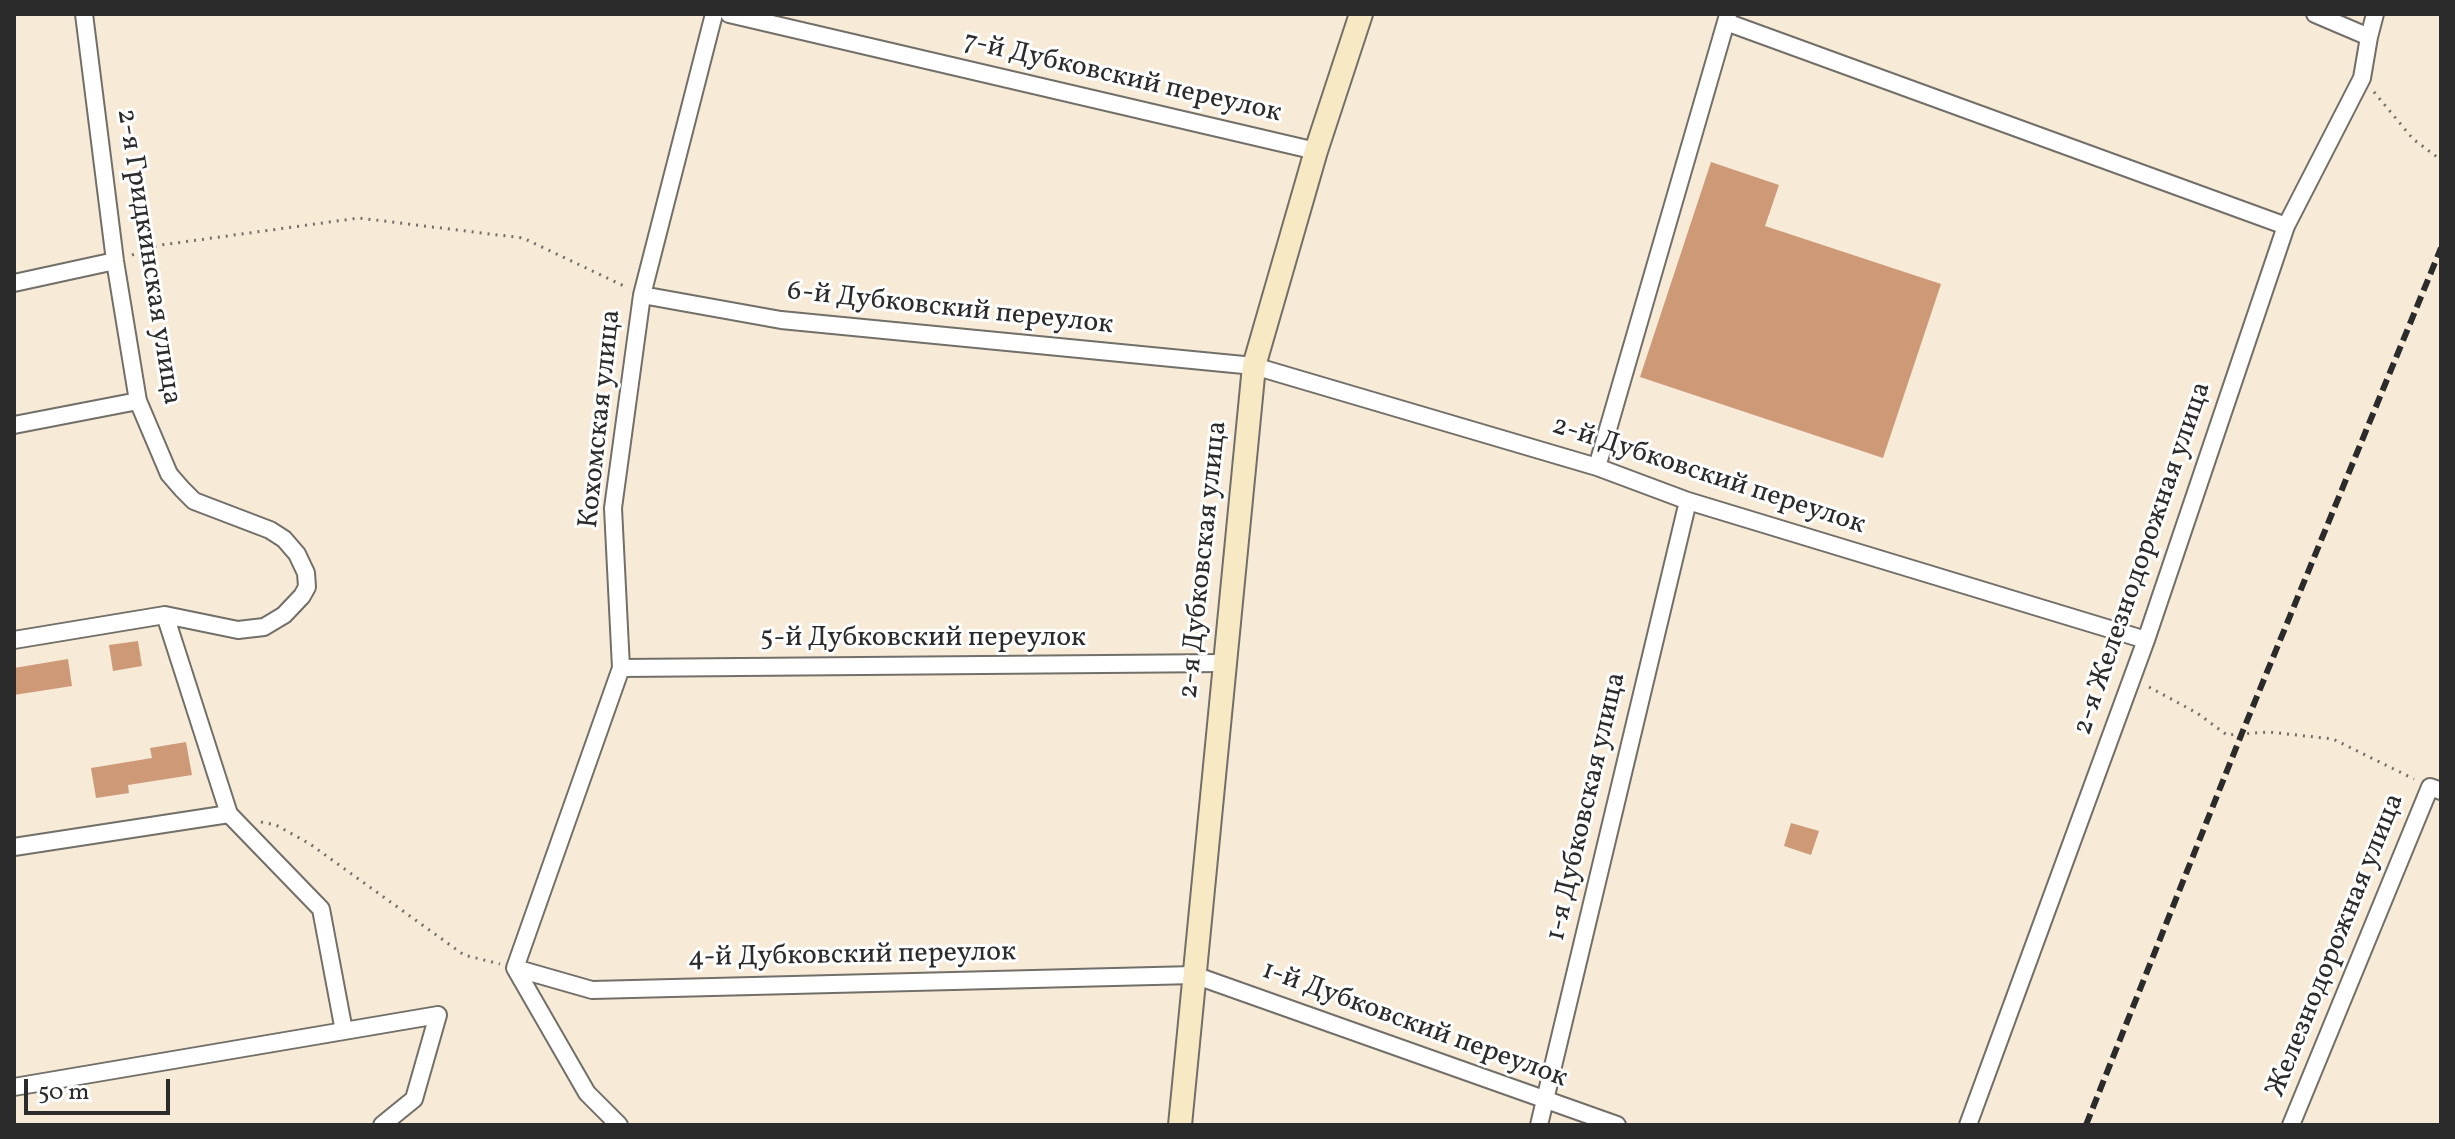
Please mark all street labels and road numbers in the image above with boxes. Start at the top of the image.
street label: 7-й Дубковский переулок [960,26,1284,132]
street label: 2-я Гридкинская улица [107,107,187,407]
street label: 6-й Дубковский переулок [785,276,1115,344]
street label: Кохомская улица [574,308,630,530]
street label: 2-я Железнодорожная улица [2068,378,2220,740]
street label: 2-й Дубковский переулок [1547,410,1869,544]
street label: 2-я Дубковская улица [1174,419,1236,701]
street label: 5-й Дубковский переулок [760,623,1086,657]
street label: 1-я Дубковская улица [1541,669,1635,945]
street label: Железнодорожная улица [2261,789,2413,1103]
street label: 4-й Дубковский переулок [688,937,1016,977]
street label: 1-й Дубковский переулок [1257,955,1571,1097]

